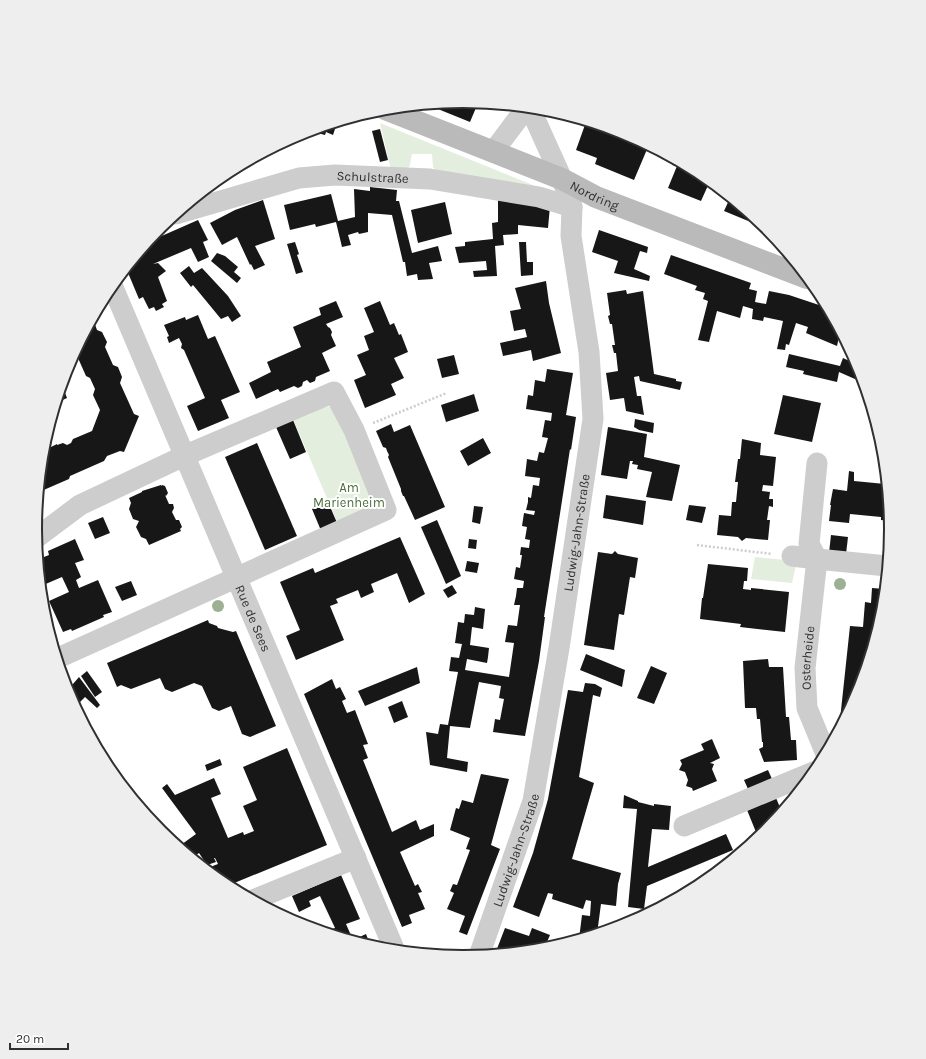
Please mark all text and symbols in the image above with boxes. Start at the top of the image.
street label: Schulstraße [336,168,409,186]
street label: Nordring [568,177,622,213]
street label: Ludwig-Jahn-Straße [560,472,592,592]
park label: Am Marienheim [313,480,385,510]
street label: Rue de Sees [233,582,274,654]
street label: Osterheide [797,625,817,690]
street label: Ludwig-Jahn-Straße [489,792,542,909]
scale bar [10,1025,68,1051]
text: 20 m [16,1032,44,1046]

